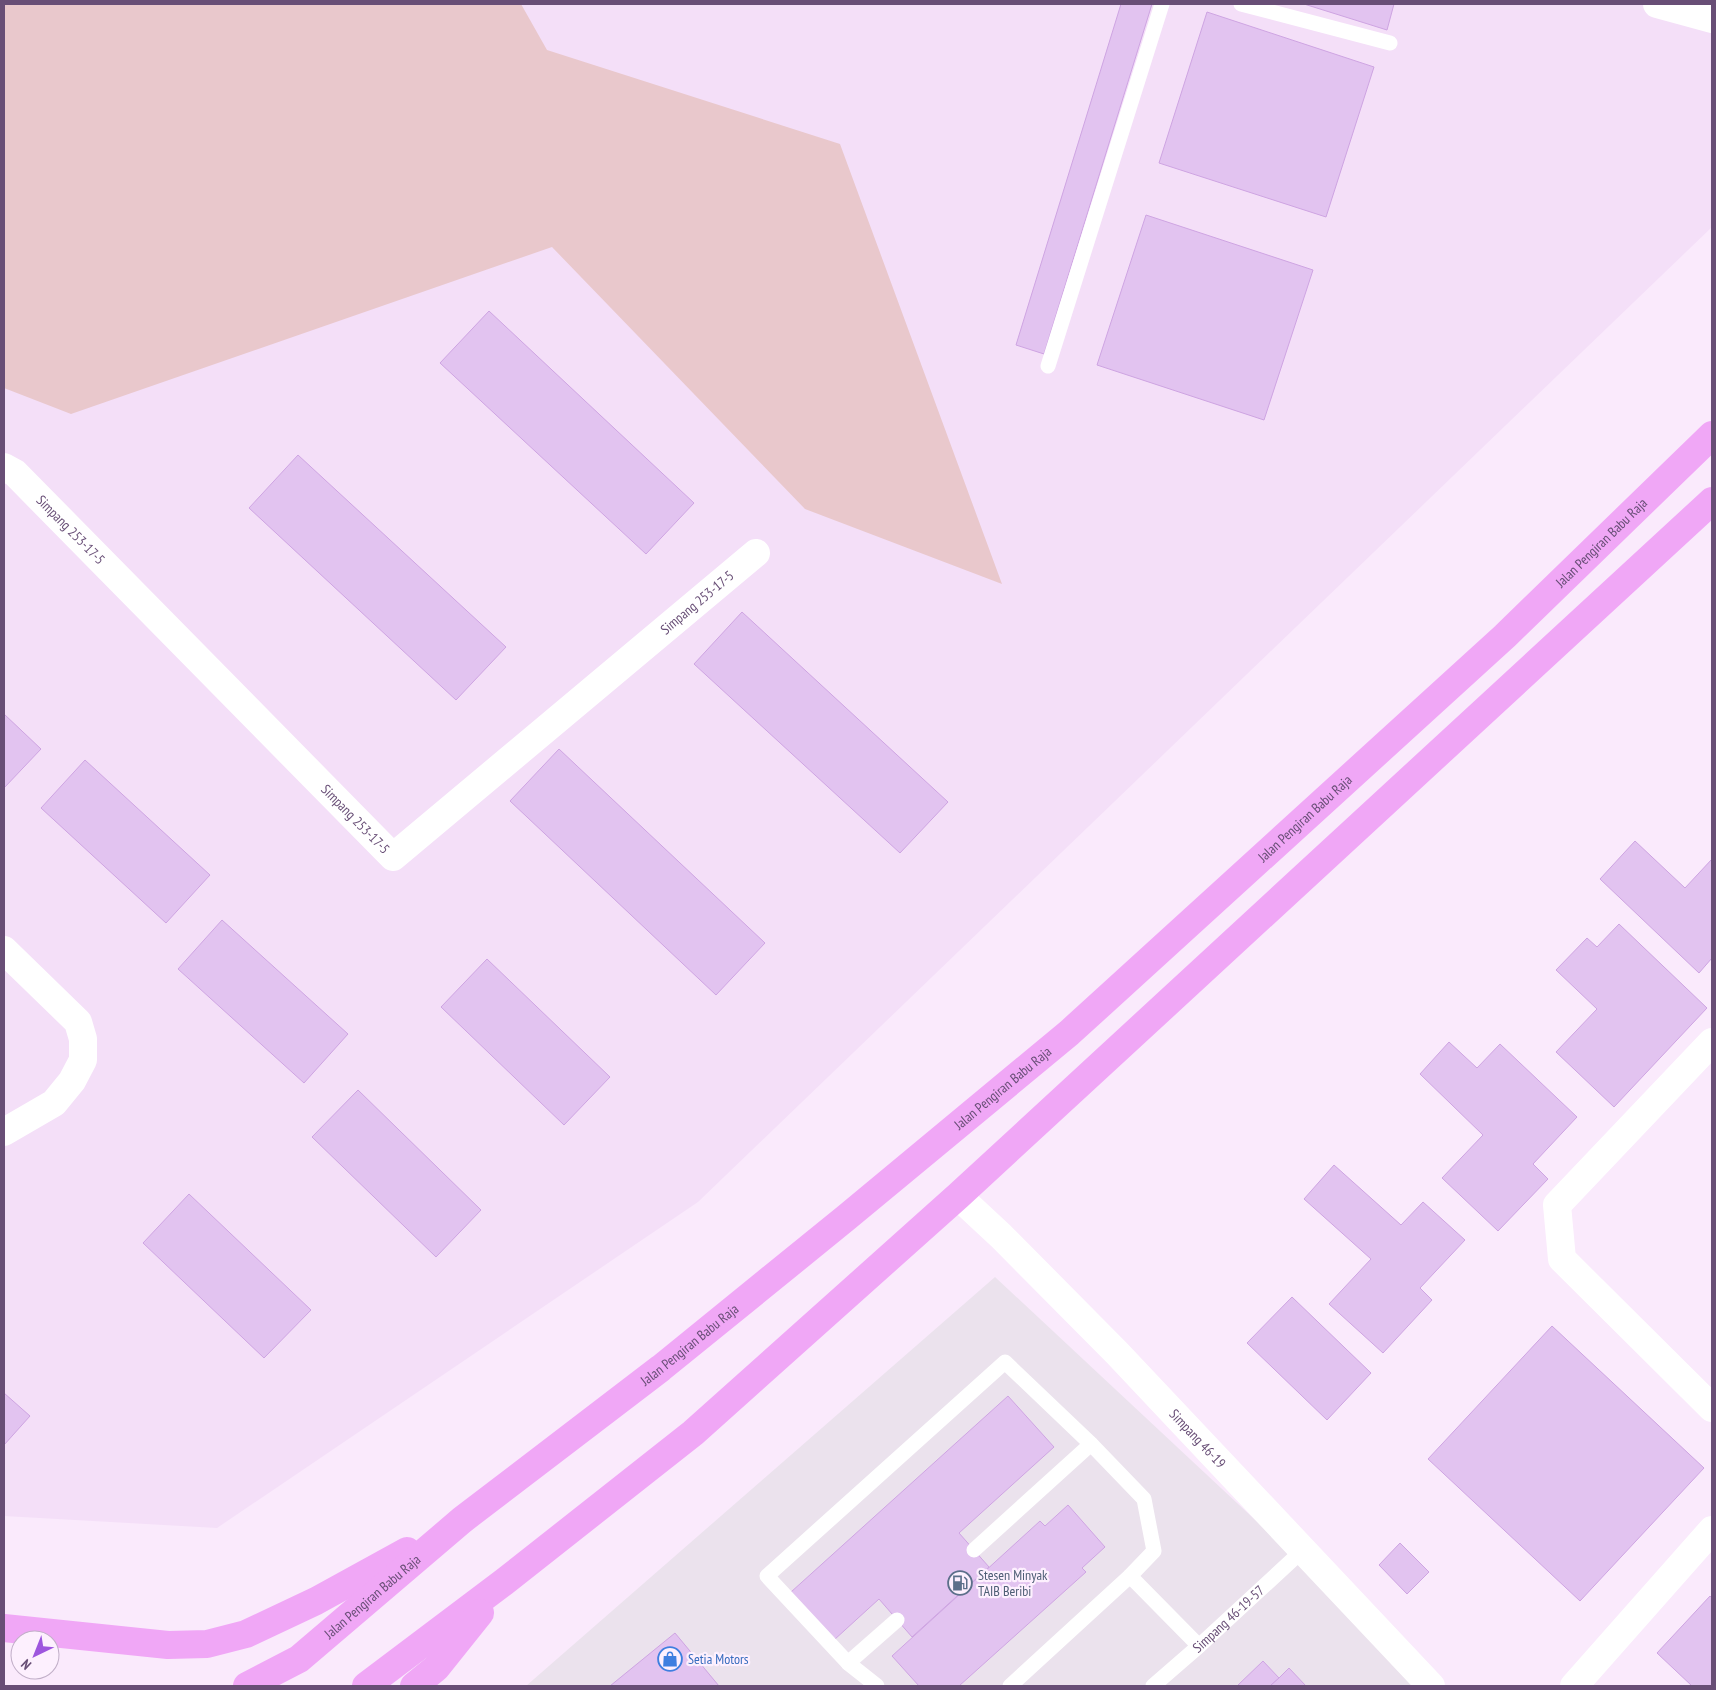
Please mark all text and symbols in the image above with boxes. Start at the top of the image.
street label: Simpang 253-17-5 [33,491,109,568]
street label: Jalan Pengiran Babu Raja [1551,494,1651,592]
street label: Simpang 253-17-5 [657,566,738,638]
street label: Jalan Pengiran Babu Raja [1253,771,1356,866]
street label: Simpang 253-17-5 [317,780,394,857]
street label: Jalan Pengiran Babu Raja [950,1042,1055,1134]
street label: Jalan Pengiran Babu Raja [636,1300,742,1390]
street label: Simpang 46-19 [1166,1405,1230,1472]
street label: Jalan Pengiran Babu Raja [320,1550,424,1643]
place label: Stesen Minyak TAIB Beribi [978,1566,1048,1600]
fuel station icon: Stesen Minyak TAIB Beribi [947,1570,973,1596]
street label: Simpang 46-19-57 [1189,1581,1268,1656]
north arrow [10,1630,60,1680]
shop icon: Setia Motors [657,1646,683,1672]
place label: Setia Motors [688,1650,749,1668]
text: N [17,1655,35,1674]

